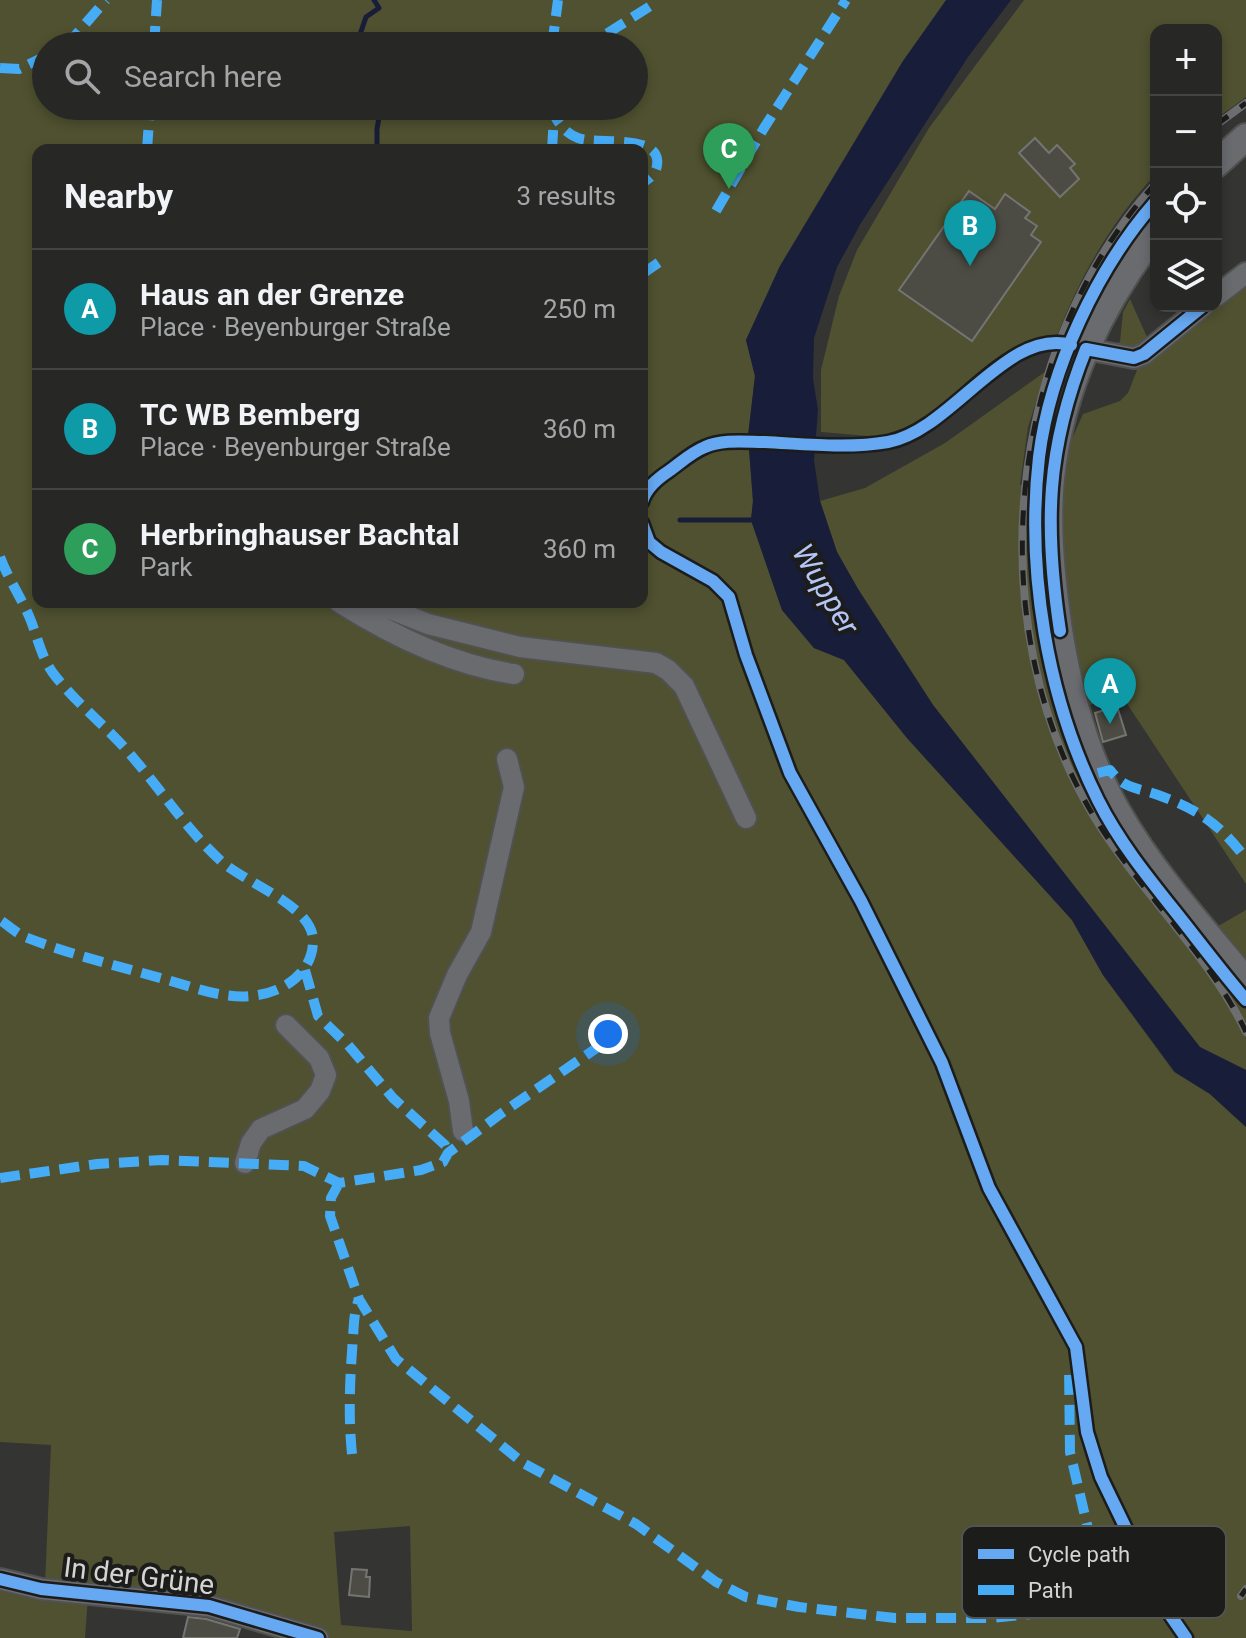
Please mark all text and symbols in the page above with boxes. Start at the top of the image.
map controls [1150,24,1222,312]
button: + [1150,24,1222,96]
search box [32,32,648,120]
icon: search [60,54,104,98]
text: Search here [124,59,282,94]
button: − [1150,96,1222,168]
pin: C [703,123,755,189]
button: locate [1150,168,1222,240]
text: Nearby [64,176,173,216]
text: 3 results [517,181,616,211]
pin: B [944,200,996,266]
button: layers [1150,240,1222,312]
text: Haus an der Grenze [140,277,404,312]
text: A [81,294,99,324]
text: 250 m [543,294,616,324]
text: Place · Beyenburger Straße [140,312,451,342]
text: TC WB Bemberg [140,397,360,432]
text: B [82,414,98,444]
text: 360 m [543,414,616,444]
text: Place · Beyenburger Straße [140,432,451,462]
text: Herbringhauser Bachtal [140,517,460,552]
text: C [81,534,99,564]
text: 360 m [543,534,616,564]
water label: Wupper [785,537,867,642]
text: Park [140,552,192,582]
pin: A [1084,658,1136,724]
your location [588,1014,628,1054]
legend [962,1526,1226,1618]
text: Cycle path [1028,1542,1130,1567]
street label: In der Grüne [62,1550,216,1602]
text: Path [1028,1578,1073,1603]

